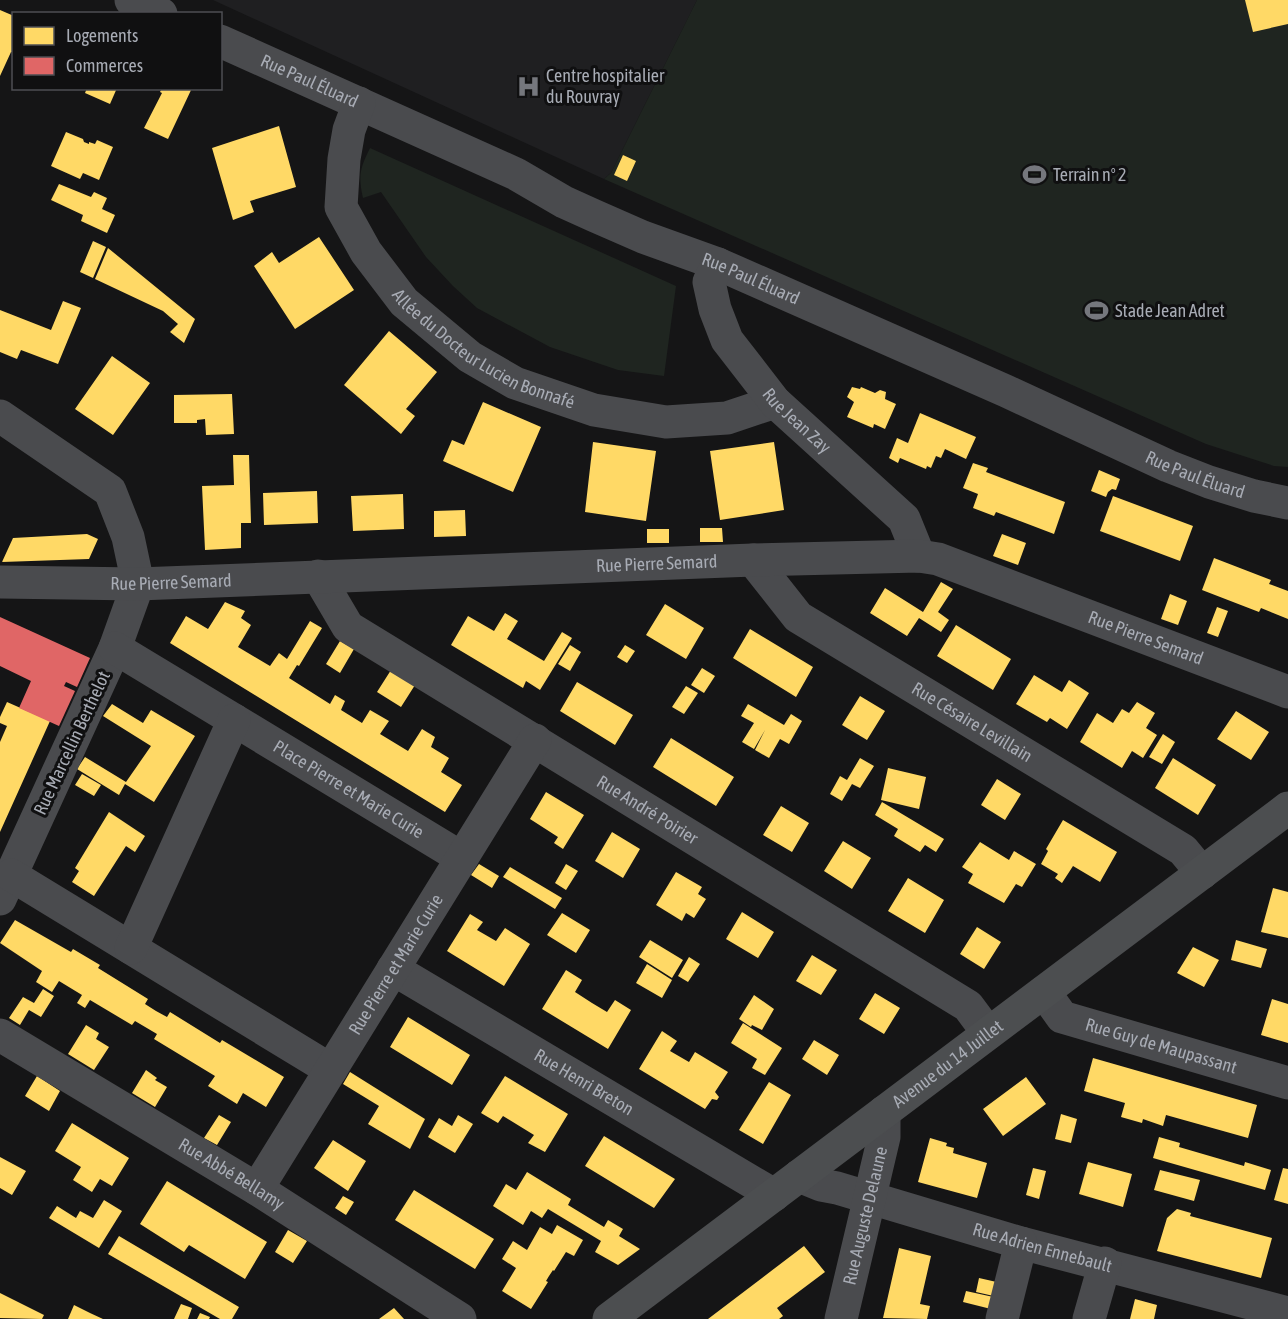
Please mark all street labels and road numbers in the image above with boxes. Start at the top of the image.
street label: Rue Paul Éluard [258,50,362,112]
street label: Rue Paul Éluard [699,248,803,309]
street label: Allée du Docteur Lucien Bonnafé [388,285,577,413]
street label: Rue Jean Zay [758,384,835,457]
street label: Rue Paul Éluard [1142,446,1247,502]
street label: Rue Pierre Semard [596,550,718,576]
street label: Rue Pierre Semard [110,569,232,594]
street label: Rue Pierre Semard [1085,606,1206,669]
street label: Rue Marcellin Berthelot [29,668,114,818]
street label: Rue Césaire Levillain [908,677,1036,766]
street label: Place Pierre et Marie Curie [270,735,428,842]
street label: Rue André Poirier [593,771,703,849]
street label: Rue Pierre et Marie Curie [344,890,447,1038]
street label: Rue Guy de Maupassant [1083,1013,1239,1078]
street label: Avenue du 14 Juillet [888,1015,1007,1112]
street label: Rue Henri Breton [531,1044,638,1119]
street label: Rue Abbé Bellamy [175,1134,289,1214]
street label: Rue Auguste Delaune [838,1144,891,1287]
street label: Rue Adrien Ennebault [970,1218,1114,1276]

